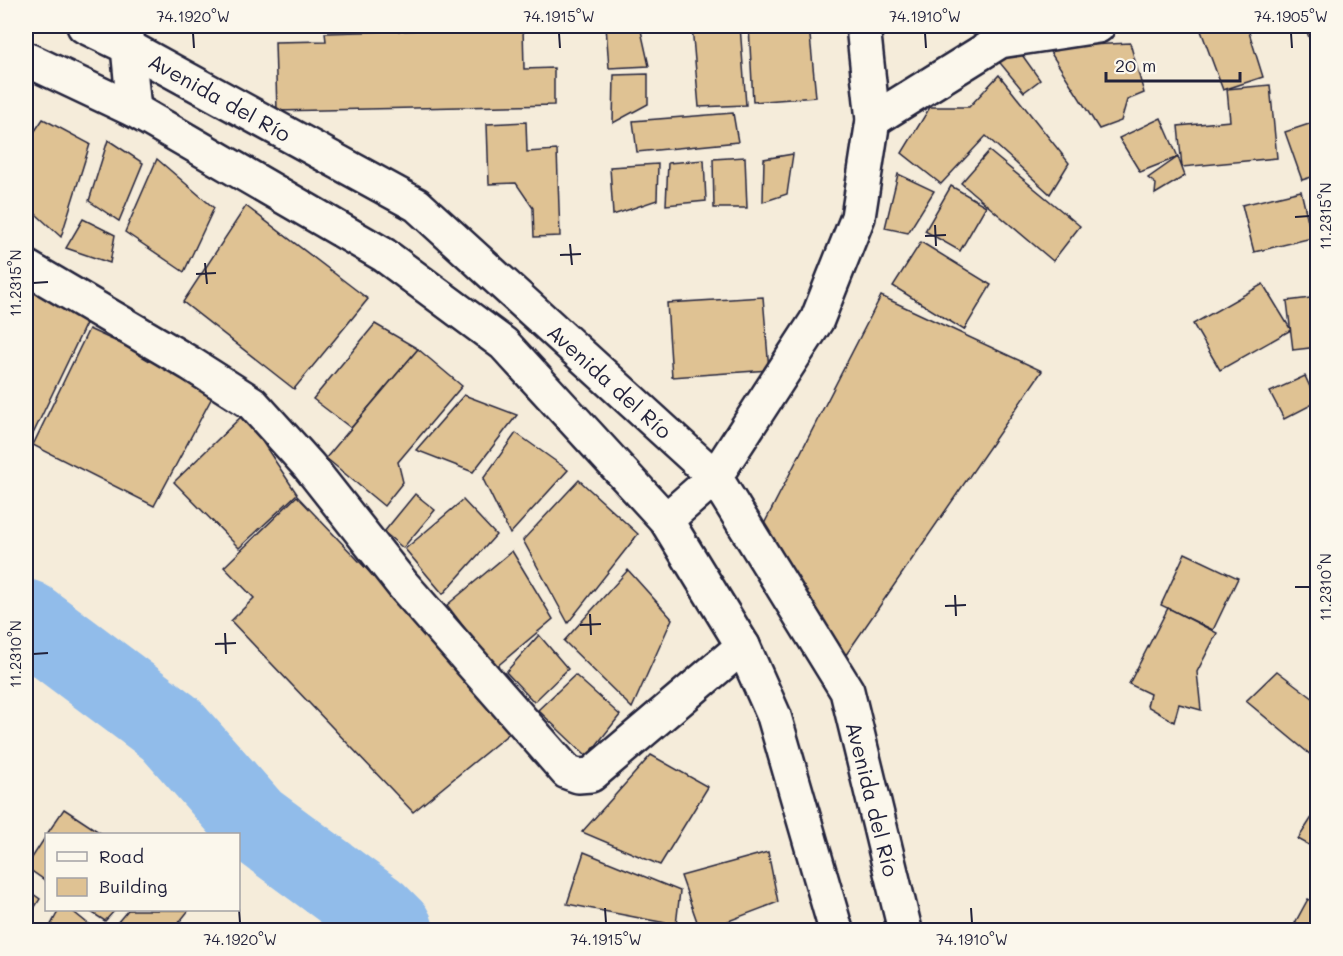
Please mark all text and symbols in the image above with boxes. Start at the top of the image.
text: 74.1920°W [156,6,230,26]
text: 74.1915°W [523,6,595,26]
text: 74.1910°W [889,6,961,26]
text: 74.1905°W [1254,6,1328,26]
scale bar [1106,45,1240,83]
street label: Avenida del Río [144,47,296,147]
text: 20 m [1115,53,1156,77]
text: 11.2315°N [1315,182,1335,250]
text: 11.2315°N [5,249,25,317]
street label: Avenida del Río [542,318,678,444]
text: 11.2310°N [1315,553,1335,621]
text: 11.2310°N [5,620,25,688]
street label: Avenida del Río [841,719,905,879]
legend [45,833,240,911]
text: Road [99,844,144,868]
text: Building [99,874,167,898]
text: 74.1920°W [203,929,277,949]
text: 74.1915°W [570,929,642,949]
text: 74.1910°W [936,929,1008,949]

